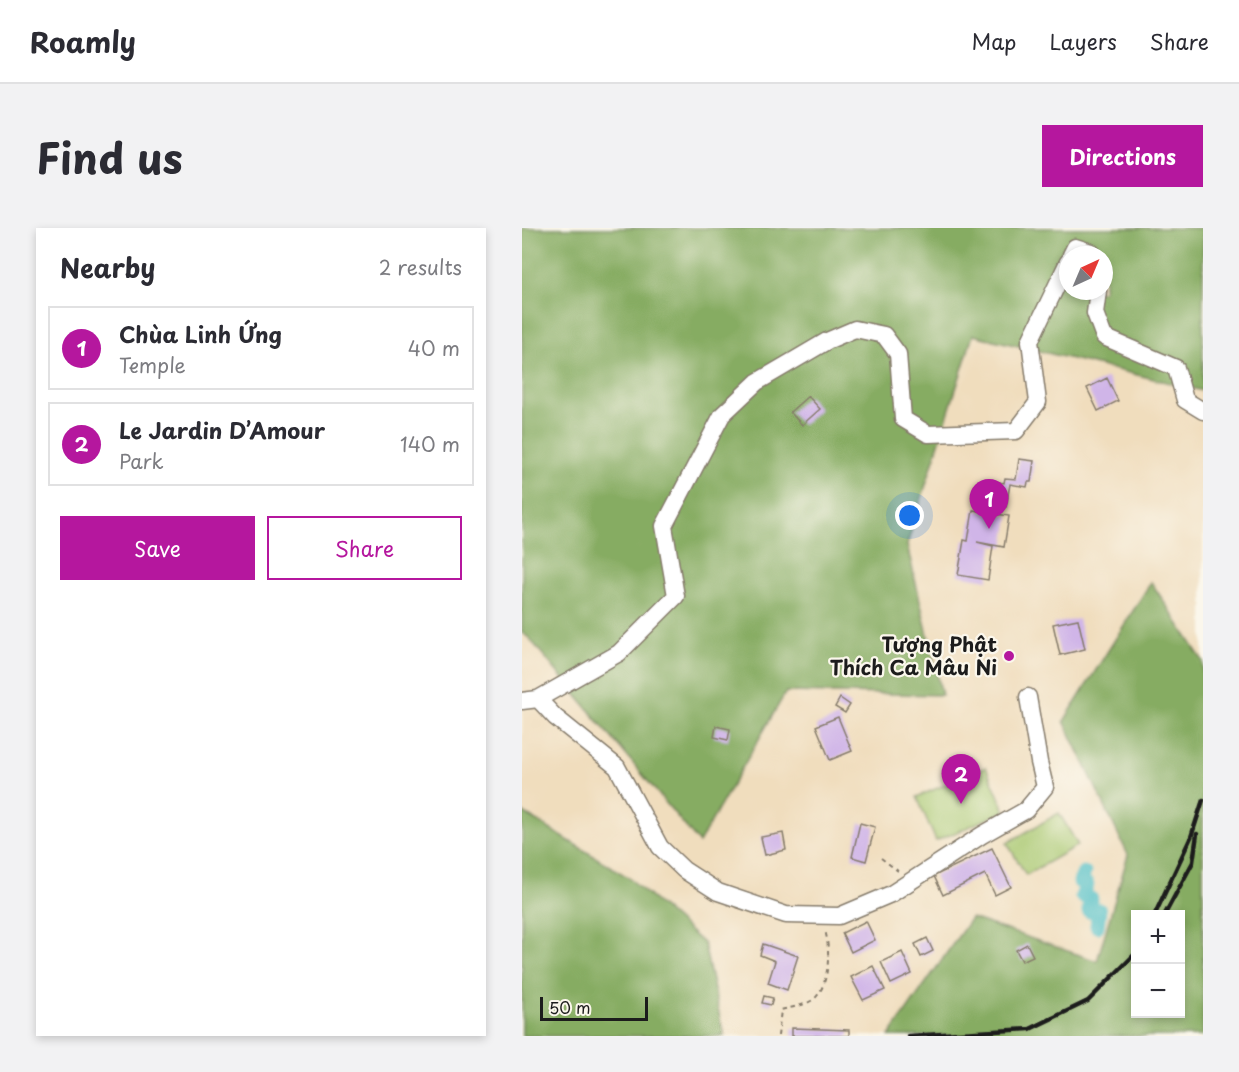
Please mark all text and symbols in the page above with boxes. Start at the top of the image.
text: Roamly [30,20,136,63]
text: Map [972,25,1016,57]
text: Layers [1049,25,1117,57]
text: Share [1150,25,1209,57]
text: Find us [36,125,183,188]
button: Directions [1042,125,1203,187]
north arrow [1059,246,1113,300]
text: Nearby [60,248,155,287]
text: 2 results [379,252,462,282]
text: Chùa Linh Ứng [119,317,282,350]
text: 1 [77,333,86,363]
text: 40 m [408,333,460,363]
text: Temple [119,350,186,380]
text: Le Jardin D’Amour [119,413,325,446]
text: 2 [74,429,89,459]
text: 140 m [400,429,460,459]
text: Park [119,446,164,476]
pin: 1 [970,480,1008,529]
your location [895,501,924,530]
button: Save [60,516,255,580]
button: Share [267,516,462,580]
place label: Tượng Phật Thích Ca Mâu Ni [830,629,997,682]
marker: Tượng Phật Thích Ca Mâu Ni [1002,649,1016,663]
pin: 2 [942,754,980,804]
map controls [1131,910,1185,1018]
button: + [1131,910,1185,964]
button: − [1131,964,1185,1018]
scale bar [540,994,648,1022]
text: 50 m [549,995,590,1019]

